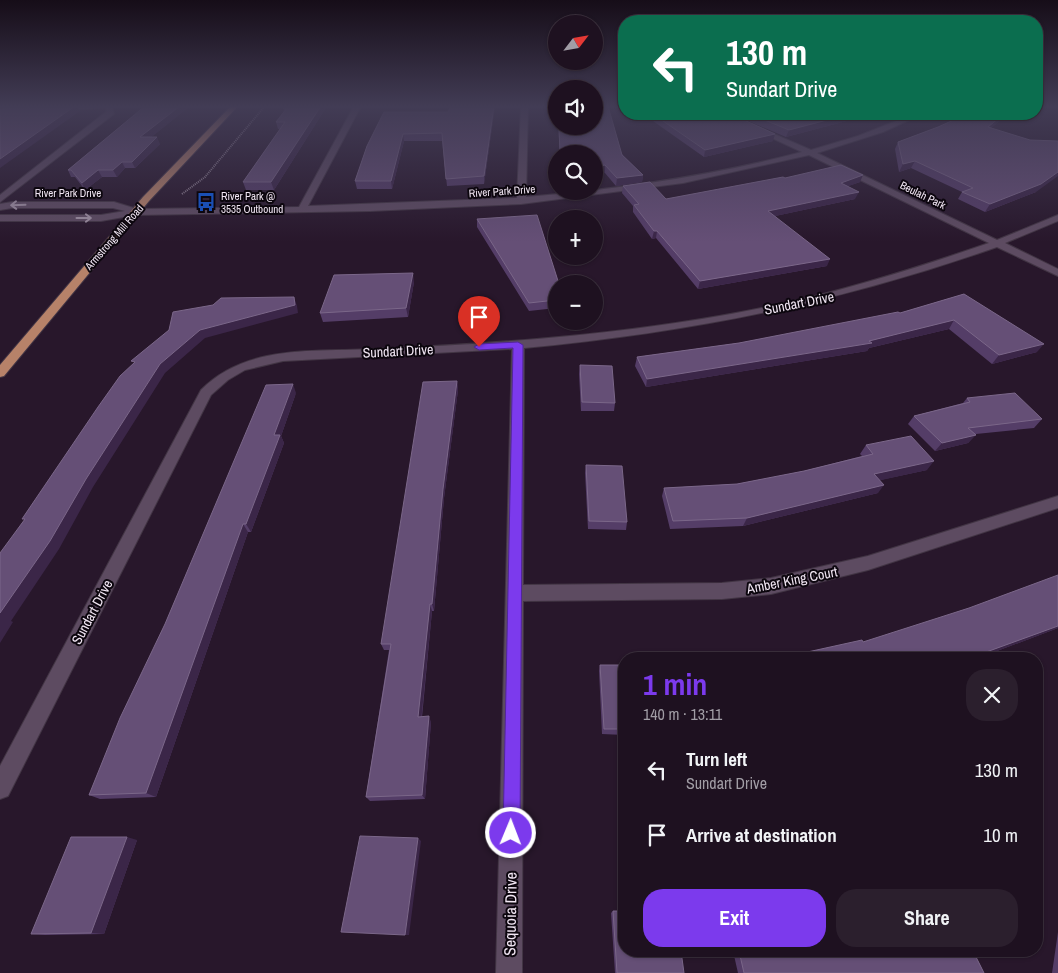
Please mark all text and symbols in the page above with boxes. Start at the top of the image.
north arrow [548,15,602,70]
map controls [548,15,603,330]
text: 130 m [726,29,807,76]
icon: left [643,35,708,100]
text: Sundart Drive [726,74,837,104]
button: sound [548,80,603,135]
button: search [548,145,603,200]
street label: Beulah Park [898,178,949,212]
street label: River Park Drive [468,182,536,200]
street label: River Park Drive [35,186,101,200]
place label: River Park @ 3535 Outbound [221,189,283,216]
bus stop icon: River Park @ 3535 Outbound [195,191,217,213]
one-way arrow [10,201,26,210]
street label: Armstrong Mill Road [81,201,146,273]
button: + [548,210,603,265]
one-way arrow [75,213,91,223]
button: − [548,275,603,330]
street label: Sundart Drive [763,287,835,319]
pin [458,296,500,347]
icon: arrive [465,303,493,331]
street label: Sundart Drive [362,340,434,362]
street label: Amber King Court [744,562,839,598]
street label: Sundart Drive [67,577,117,647]
text: 1 min [643,664,707,704]
button: close [966,669,1018,721]
text: 140 m · 13:11 [643,703,722,725]
text: Turn left [686,746,747,772]
icon: left [643,756,671,784]
text: 130 m [975,757,1018,783]
text: Sundart Drive [686,772,767,794]
position arrow [484,806,536,858]
icon: arrive [643,821,671,849]
text: Arrive at destination [686,822,837,848]
text: 10 m [983,822,1018,848]
street label: Sequoia Drive [498,872,522,956]
button: Exit [643,889,826,947]
button: Share [836,889,1018,947]

